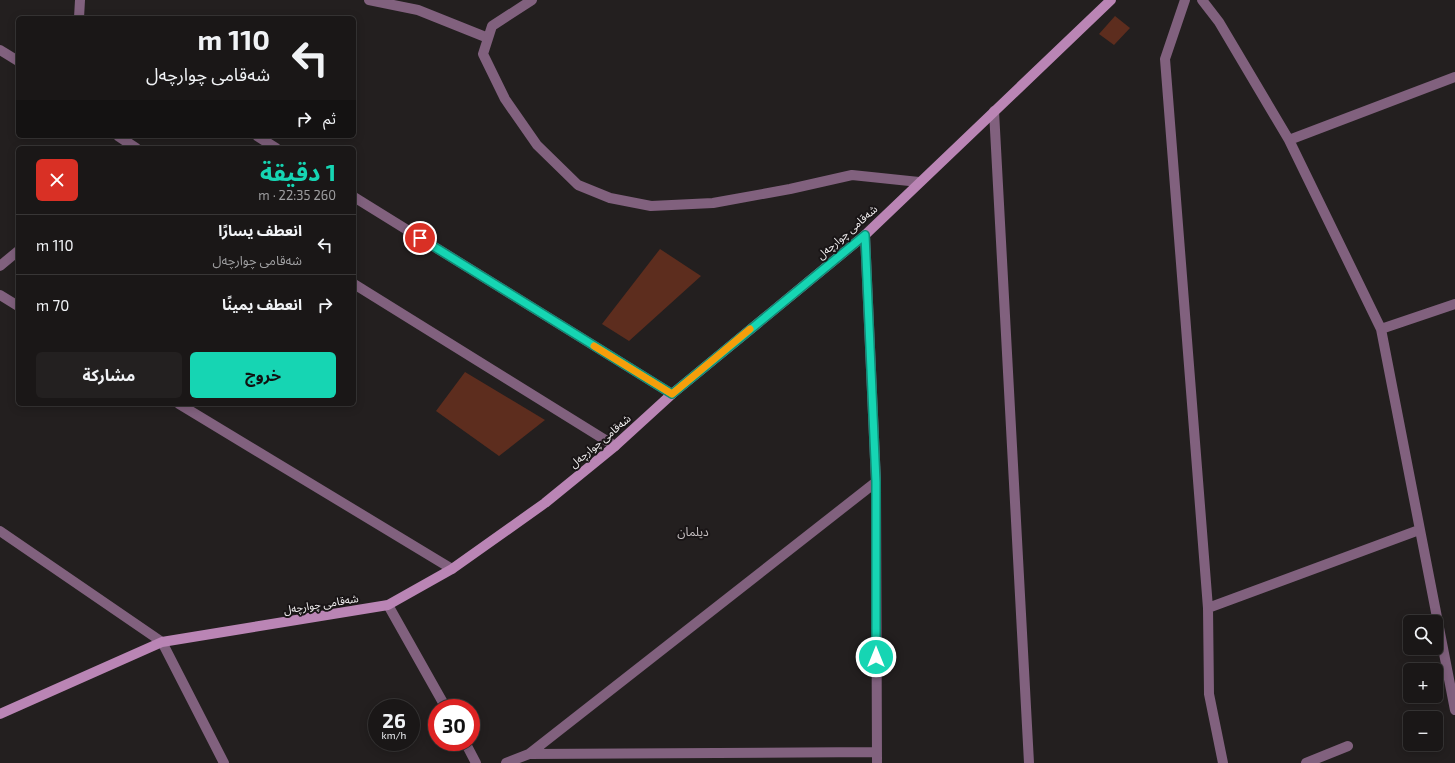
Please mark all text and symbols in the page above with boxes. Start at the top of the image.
text: 110 m [197,22,270,56]
icon: left [284,32,336,84]
text: شەقامی چوارچەل [146,63,270,85]
icon: right [293,108,315,130]
text: ثم [323,109,336,127]
text: 1 دقيقة [260,157,336,186]
button: close [36,159,78,201]
text: 260 m · 22:35 [258,187,336,203]
street label: شەقامی چوارچەل [814,202,881,263]
text: انعطف يسارًا [218,221,302,239]
pin [403,221,437,255]
icon: arrive [409,227,431,249]
icon: left [314,234,336,256]
text: 110 m [36,236,74,254]
text: شەقامی چوارچەل [212,252,302,268]
icon: right [314,294,336,316]
text: انعطف يمينًا [222,295,302,313]
text: 70 m [36,296,69,314]
button: مشاركة [36,352,182,398]
button: خروج [190,352,336,398]
street label: شەقامی چوارچەل [566,411,634,472]
district label: دیلمان [677,524,709,539]
street label: شەقامی چوارچەل [282,591,360,618]
map controls [1403,615,1443,751]
button: search [1403,615,1443,655]
position arrow [855,636,897,678]
button: + [1403,663,1443,703]
speed limit sign: 30 [428,699,480,751]
text: 26 [382,708,406,732]
button: − [1403,711,1443,751]
text: km/h [382,729,406,741]

